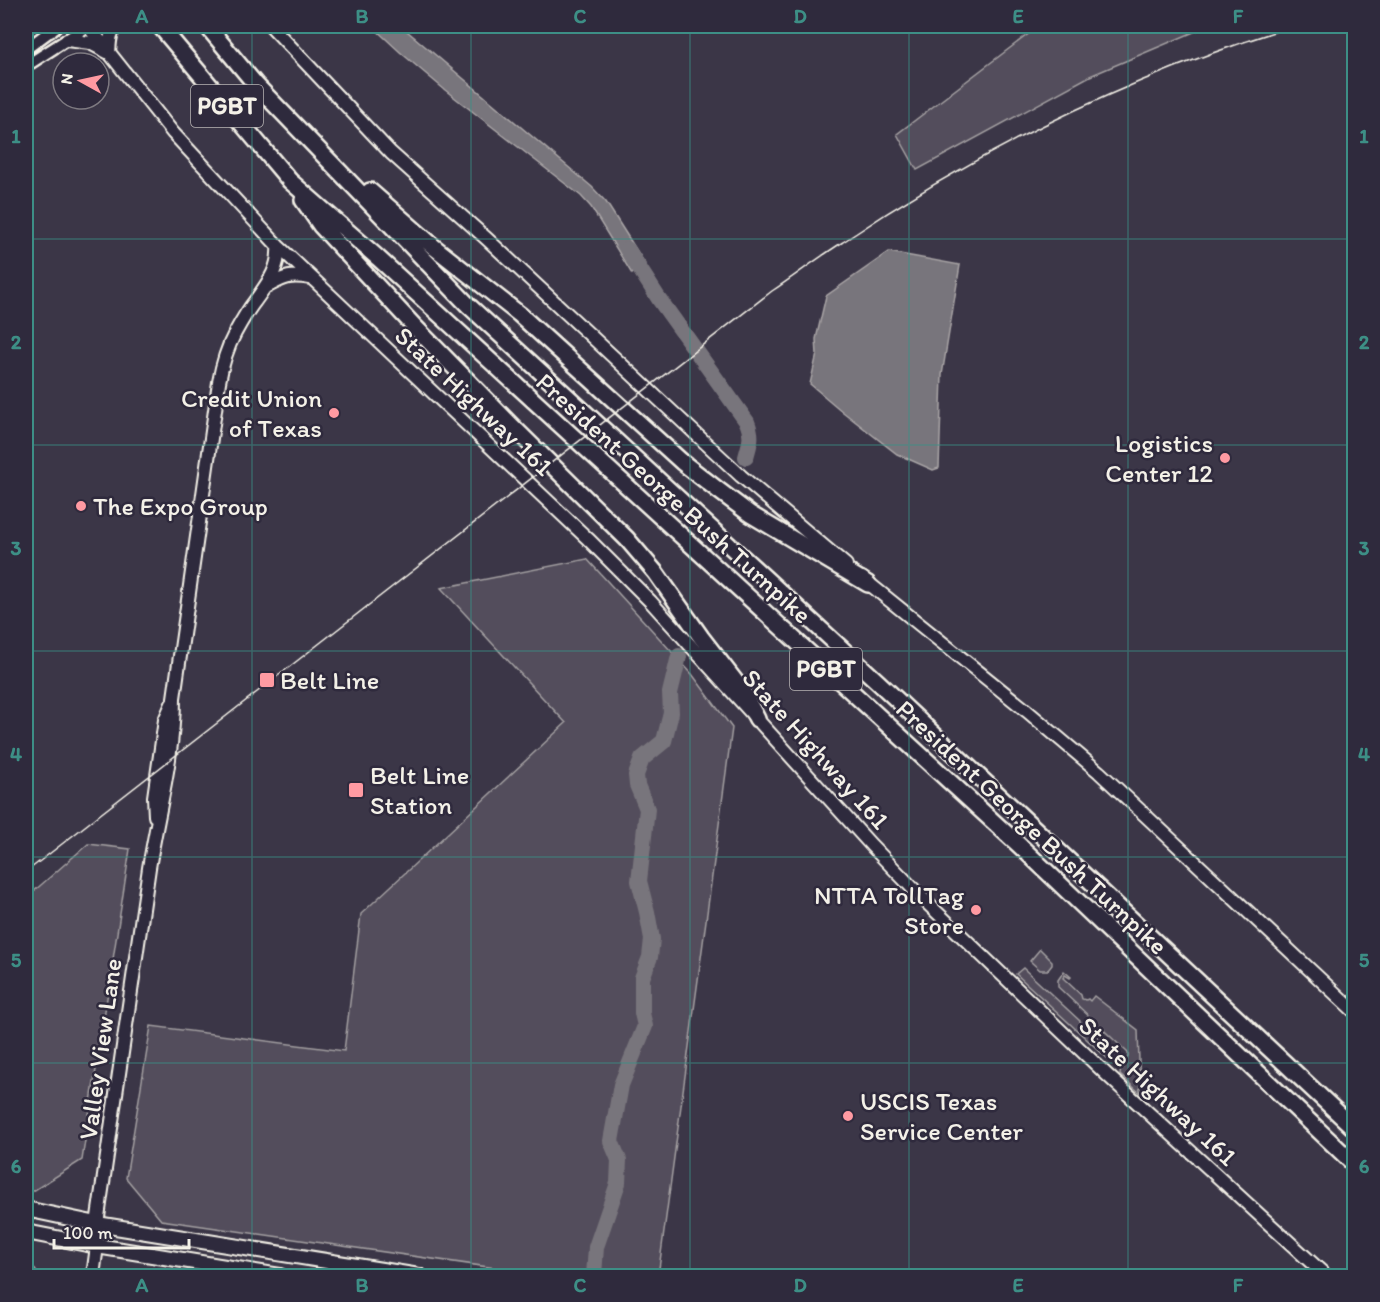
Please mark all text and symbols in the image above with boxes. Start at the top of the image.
text: A [135,4,149,28]
text: B [356,4,369,28]
text: C [574,4,587,28]
text: D [793,4,807,28]
text: E [1012,4,1024,28]
text: F [1233,4,1244,28]
north arrow [51,51,111,111]
text: N [56,72,77,86]
road number: PGBT [191,85,263,127]
text: 1 [11,124,21,148]
text: 1 [1359,124,1369,148]
street label: State Highway 161 [388,319,560,483]
text: 2 [11,330,22,354]
text: 2 [1359,330,1370,354]
street label: President George Bush Turnpike [530,366,818,630]
place label: Credit Union of Texas [181,382,322,444]
marker: Credit Union of Texas [327,406,341,420]
place label: Logistics Center 12 [1105,427,1213,489]
marker: Logistics Center 12 [1218,451,1232,465]
place label: The Expo Group [93,490,268,522]
marker: The Expo Group [74,499,88,513]
text: 3 [11,536,22,560]
text: 3 [1359,536,1370,560]
road number: PGBT [790,648,862,690]
street label: State Highway 161 [736,662,896,836]
place label: Belt Line [280,664,379,696]
marker: Belt Line [258,671,276,689]
street label: President George Bush Turnpike [890,693,1174,961]
text: 4 [10,742,22,766]
text: 4 [1358,742,1370,766]
place label: Belt Line Station [370,759,469,821]
marker: Belt Line Station [347,781,365,799]
place label: NTTA TollTag Store [814,879,965,941]
marker: NTTA TollTag Store [969,903,983,917]
text: 5 [11,948,22,972]
text: 5 [1359,948,1370,972]
street label: Valley View Lane [71,956,129,1142]
street label: State Highway 161 [1072,1009,1244,1173]
place label: USCIS Texas Service Center [860,1085,1023,1147]
marker: USCIS Texas Service Center [841,1109,855,1123]
text: 6 [11,1154,22,1178]
text: 6 [1359,1154,1370,1178]
scale bar [54,1212,189,1250]
text: 100 m [63,1222,113,1244]
text: A [135,1273,149,1297]
text: B [356,1273,369,1297]
text: C [574,1273,587,1297]
text: D [793,1273,807,1297]
text: E [1012,1273,1024,1297]
text: F [1233,1273,1244,1297]

